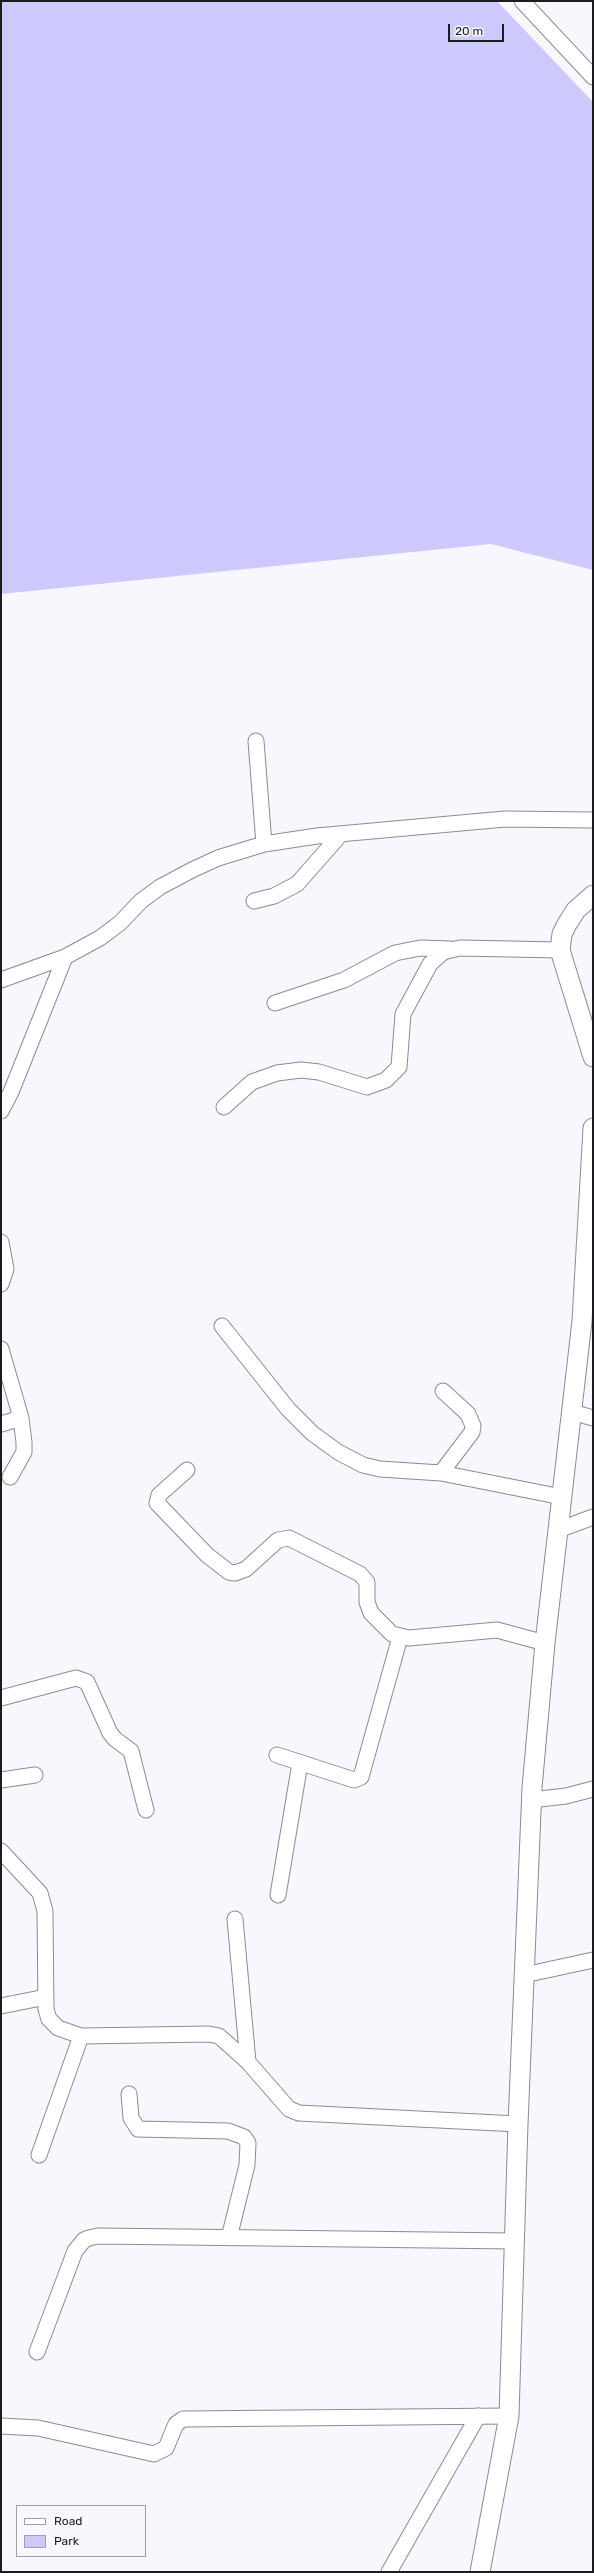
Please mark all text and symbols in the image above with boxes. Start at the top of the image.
scale bar [450,16,506,42]
text: 20 m [455,24,483,38]
legend [16,2505,146,2557]
text: Road [54,2514,82,2528]
text: Park [54,2534,79,2548]

